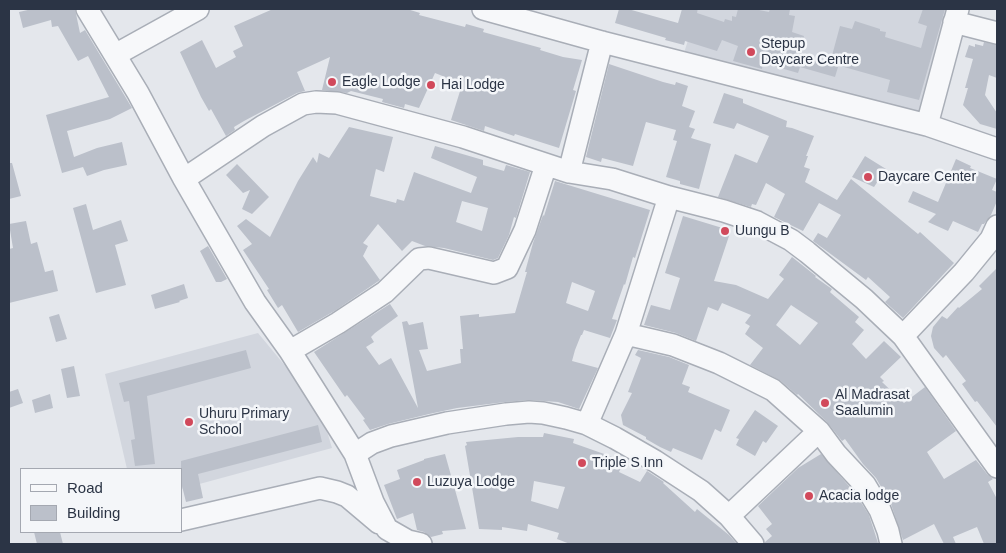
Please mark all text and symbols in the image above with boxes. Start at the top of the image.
place label: Stepup Daycare Centre [761,36,859,68]
marker: Stepup Daycare Centre [745,46,757,58]
place label: Eagle Lodge [342,74,421,90]
marker: Eagle Lodge [326,76,338,88]
place label: Hai Lodge [441,77,505,93]
marker: Hai Lodge [425,79,437,91]
place label: Daycare Center [878,169,976,185]
marker: Daycare Center [862,171,874,183]
place label: Uungu B [735,223,789,239]
marker: Uungu B [719,225,731,237]
place label: Al Madrasat Saalumin [835,387,910,420]
marker: Al Madrasat Saalumin [819,397,831,409]
place label: Uhuru Primary School [199,406,289,438]
marker: Uhuru Primary School [183,416,195,428]
place label: Triple S Inn [592,455,663,471]
marker: Triple S Inn [576,457,588,469]
legend [20,468,182,533]
place label: Luzuya Lodge [427,474,515,490]
marker: Luzuya Lodge [411,476,423,488]
text: Road [67,479,103,496]
place label: Acacia lodge [819,488,899,504]
marker: Acacia lodge [803,490,815,502]
text: Building [67,504,120,521]

